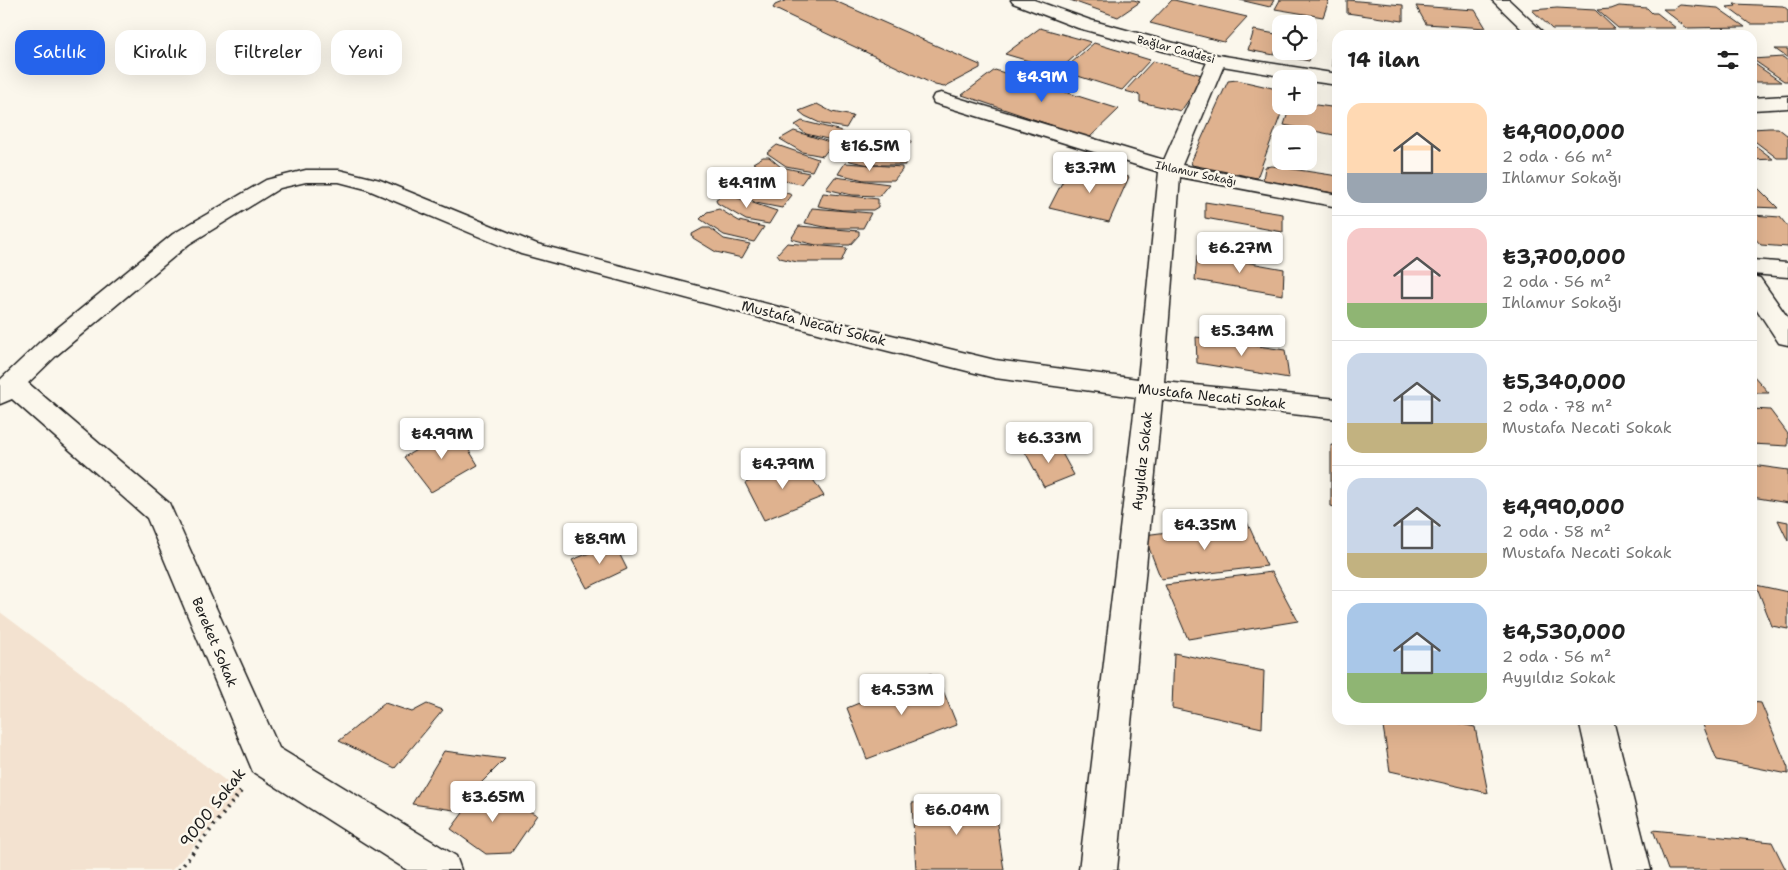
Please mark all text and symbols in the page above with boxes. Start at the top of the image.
map controls [1272,15,1317,170]
button: locate [1272,15,1317,60]
chip: Satılık [15,30,105,75]
chip: Kiralık [115,30,206,75]
chip: Filtreler [216,30,321,75]
chip: Yeni [331,30,402,75]
street label: Bağlar Caddesi [1135,32,1217,67]
text: 14 ilan [1347,46,1420,74]
icon: filters [1714,46,1742,74]
pin: ₺4.9M [1007,61,1077,103]
text: ₺4.9M [1016,66,1068,87]
button: + [1272,70,1317,115]
text: ₺4,900,000 [1502,118,1625,146]
icon: home [1387,123,1447,183]
button: − [1272,125,1317,170]
pin: ₺16.5M [829,130,911,172]
text: ₺16.5M [840,135,900,156]
text: 2 oda · 66 m² [1502,146,1612,167]
pin: ₺3.7M [1055,152,1125,194]
text: ₺3.7M [1064,157,1116,178]
street label: Ihlamur Sokağı [1154,158,1238,189]
pin: ₺4.91M [706,166,788,209]
text: Ihlamur Sokağı [1502,167,1622,188]
text: ₺4.91M [718,172,776,193]
pin: ₺6.27M [1199,232,1281,274]
text: ₺6.27M [1208,237,1272,258]
text: ₺3,700,000 [1502,243,1626,271]
icon: home [1387,248,1447,308]
text: 2 oda · 56 m² [1502,271,1611,292]
text: Ihlamur Sokağı [1502,292,1622,313]
street label: Mustafa Necati Sokak [740,296,888,350]
pin: ₺5.34M [1201,314,1283,357]
text: ₺5.34M [1210,320,1274,341]
text: ₺5,340,000 [1502,368,1626,396]
icon: home [1387,373,1447,433]
street label: Mustafa Necati Sokak [1137,379,1287,413]
text: 2 oda · 78 m² [1502,396,1612,417]
street label: Ayyıldız Sokak [1128,410,1156,512]
text: Mustafa Necati Sokak [1502,417,1672,438]
pin: ₺4.99M [401,418,483,460]
pin: ₺6.33M [1008,422,1090,464]
text: ₺4.99M [411,423,473,444]
text: ₺6.33M [1017,427,1081,448]
pin: ₺4.79M [742,448,824,490]
text: ₺4.79M [752,453,814,474]
text: ₺4,990,000 [1502,493,1625,521]
icon: home [1387,498,1447,558]
pin: ₺4.35M [1164,508,1246,551]
text: ₺4.35M [1173,514,1237,535]
text: 2 oda · 58 m² [1502,521,1611,542]
pin: ₺8.9M [565,522,635,565]
text: ₺8.9M [574,528,626,549]
text: Mustafa Necati Sokak [1502,542,1672,563]
street label: Bereket Sokak [188,594,242,690]
text: ₺4,530,000 [1502,618,1626,646]
icon: home [1387,623,1447,683]
text: 2 oda · 56 m² [1502,646,1611,667]
text: Ayyıldız Sokak [1502,667,1616,688]
pin: ₺4.53M [861,674,943,716]
text: ₺4.53M [870,679,934,700]
street label: 9000 Sokak [175,763,250,852]
pin: ₺3.65M [452,780,534,823]
text: ₺3.65M [461,786,525,807]
pin: ₺6.04M [916,794,998,836]
text: ₺6.04M [925,799,989,820]

